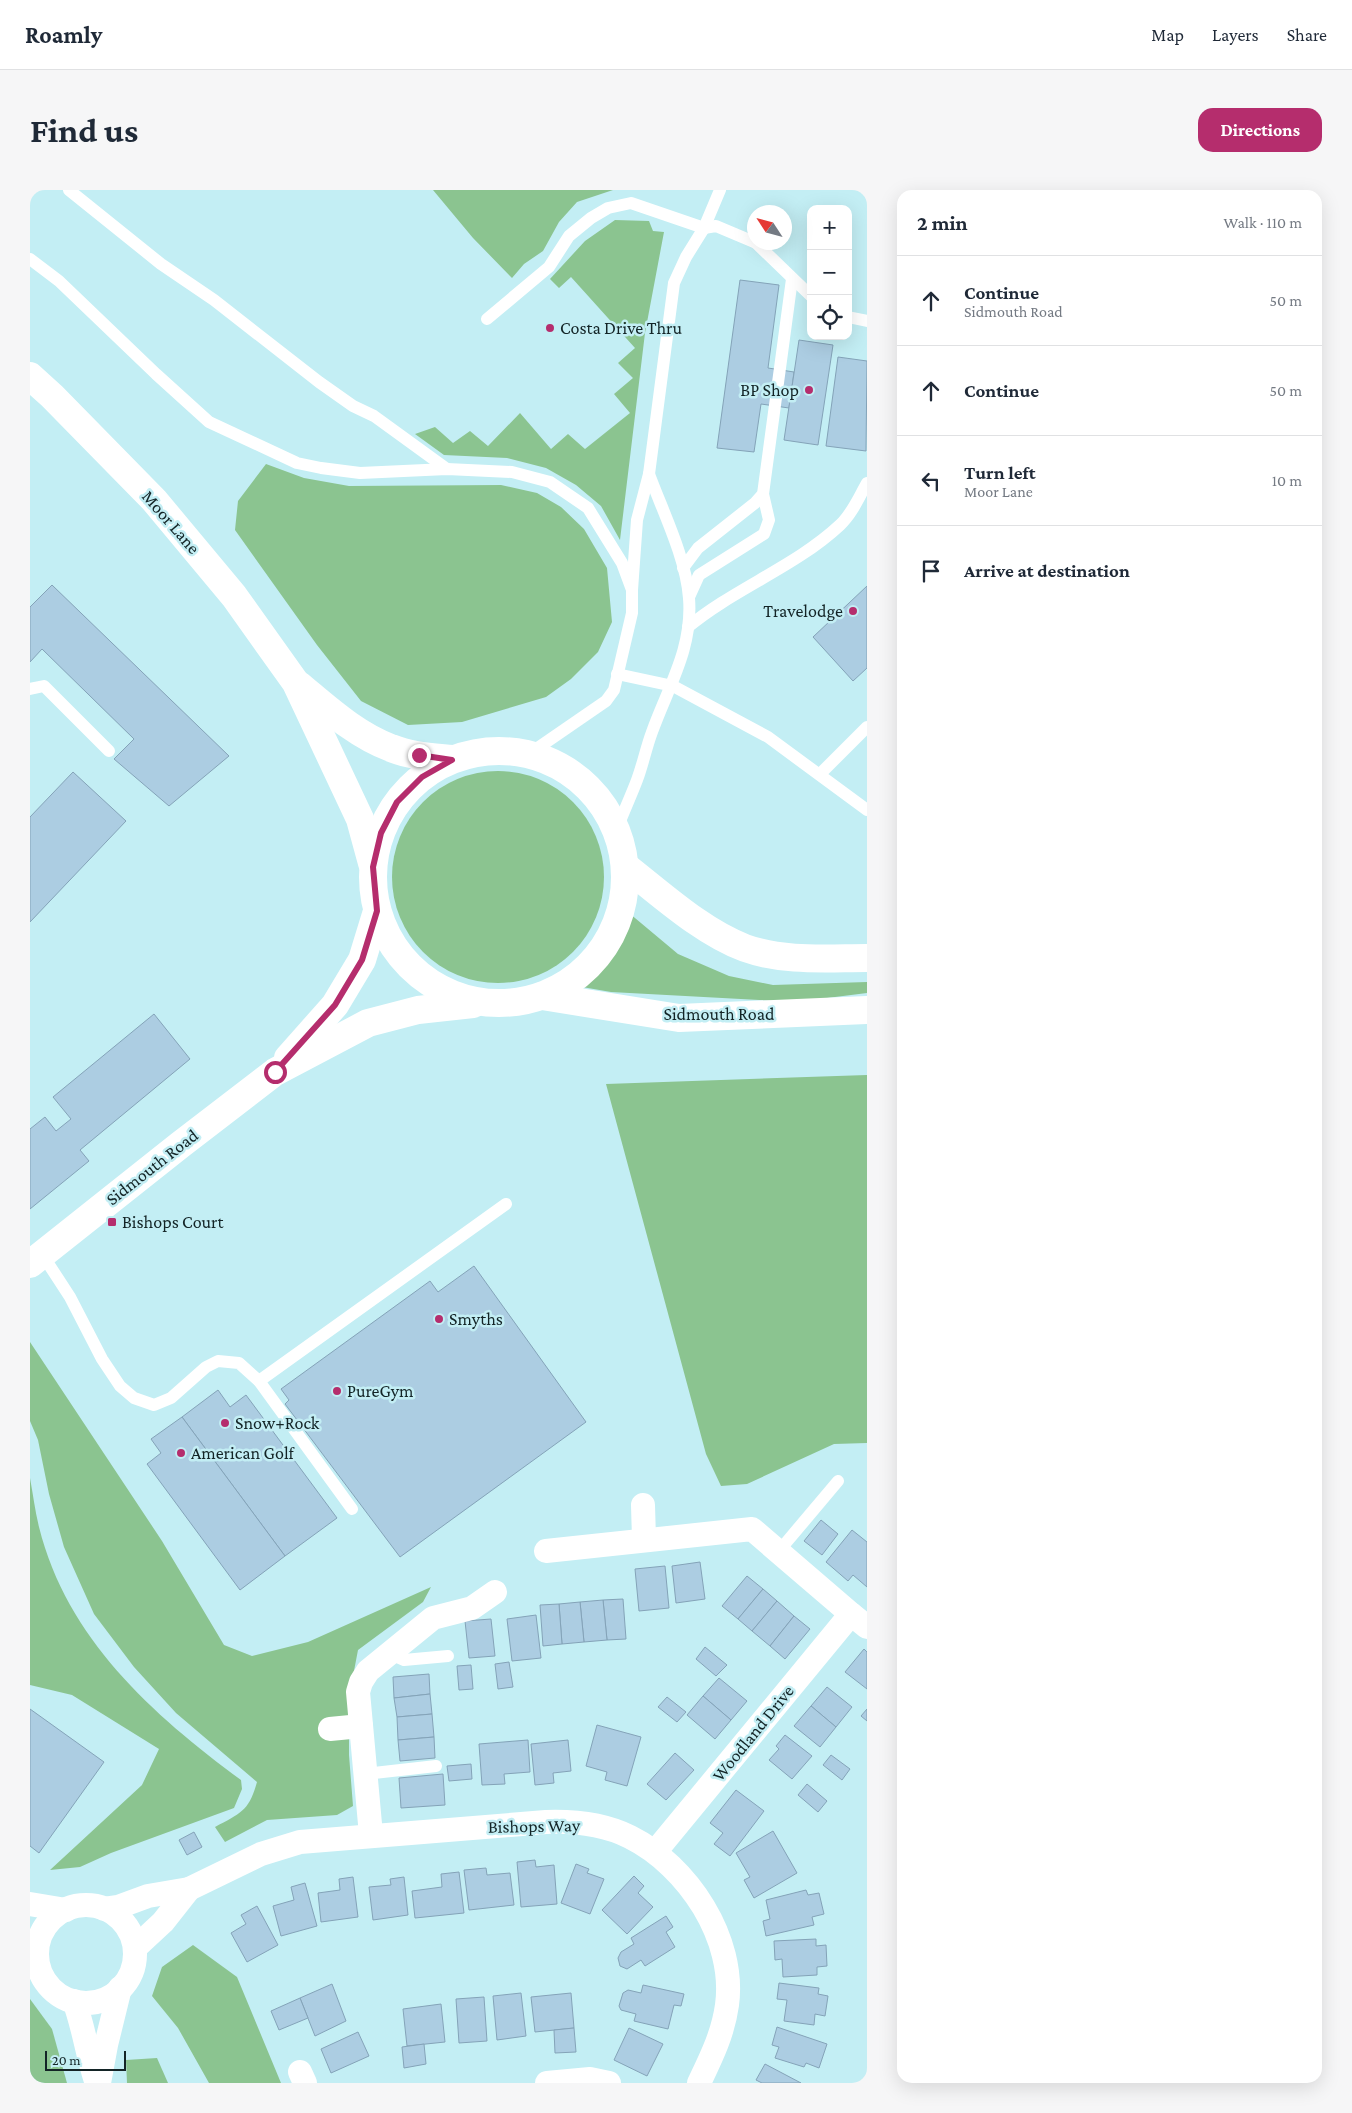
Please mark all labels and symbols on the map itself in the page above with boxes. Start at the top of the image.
north arrow [747,205,792,250]
place label: Costa Drive Thru [560,318,682,338]
marker: Costa Drive Thru [544,322,556,334]
place label: BP Shop [740,380,799,400]
marker: BP Shop [803,384,815,396]
street label: Moor Lane [138,486,204,558]
place label: Travelodge [763,601,843,621]
marker: Travelodge [847,605,859,617]
route end [408,744,431,767]
street label: Sidmouth Road [663,1004,775,1024]
route start [264,1061,287,1084]
street label: Sidmouth Road [102,1125,202,1209]
place label: Bishops Court [122,1212,225,1232]
marker: Bishops Court [106,1216,118,1228]
place label: Smyths [449,1309,503,1329]
marker: Smyths [433,1313,445,1325]
place label: PureGym [347,1381,414,1401]
marker: PureGym [331,1385,343,1397]
place label: Snow+Rock [235,1413,320,1433]
marker: Snow+Rock [219,1417,231,1429]
place label: American Golf [191,1443,296,1463]
marker: American Golf [175,1447,187,1459]
street label: Woodland Drive [708,1681,798,1785]
street label: Bishops Way [488,1815,581,1837]
scale bar [45,2048,126,2071]

